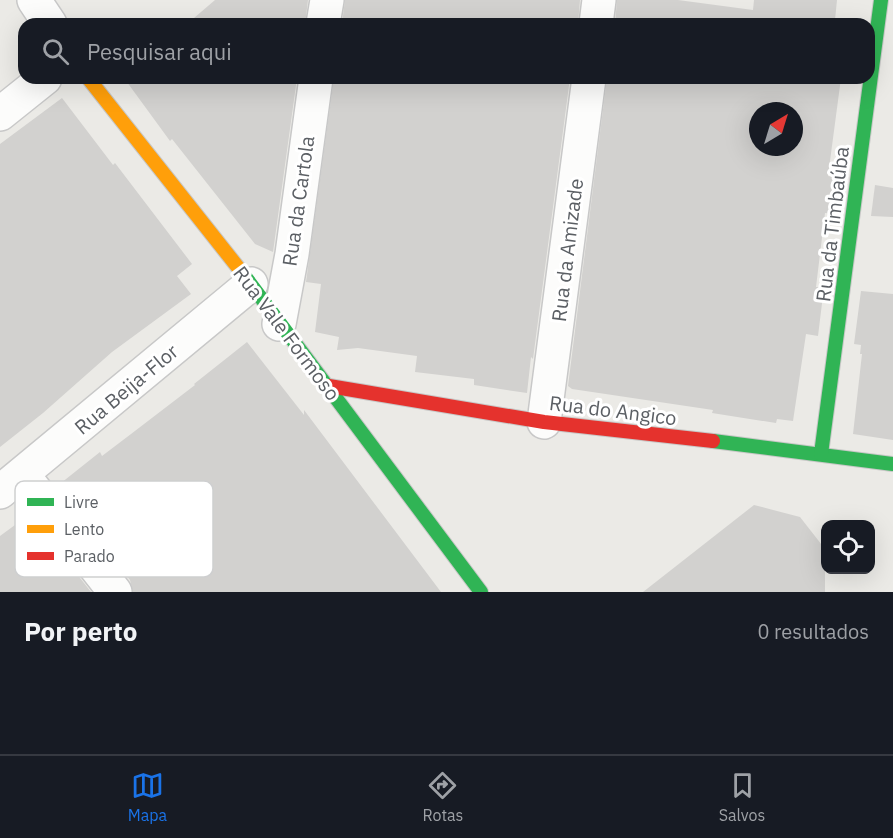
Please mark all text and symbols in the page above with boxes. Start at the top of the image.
search box [18,18,875,84]
icon: search [39,35,72,68]
text: Pesquisar aqui [87,37,232,66]
north arrow [749,102,803,156]
street label: Rua da Cartola [275,134,321,268]
street label: Rua da Timbaúba [809,144,855,303]
street label: Rua da Amizade [545,177,589,323]
street label: Rua Vale Formoso [228,260,346,406]
street label: Rua Beija-Flor [69,338,183,440]
street label: Rua do Angico [548,389,678,431]
legend [15,481,213,577]
text: Livre [64,492,99,512]
text: Lento [64,519,104,539]
map controls [821,520,875,574]
button: locate [821,520,875,574]
text: Parado [64,546,115,566]
text: Por perto [24,614,137,648]
text: 0 resultados [757,618,869,645]
tab: Mapa [128,769,167,825]
tab: Rotas [422,769,463,825]
tab: Salvos [719,769,765,825]

